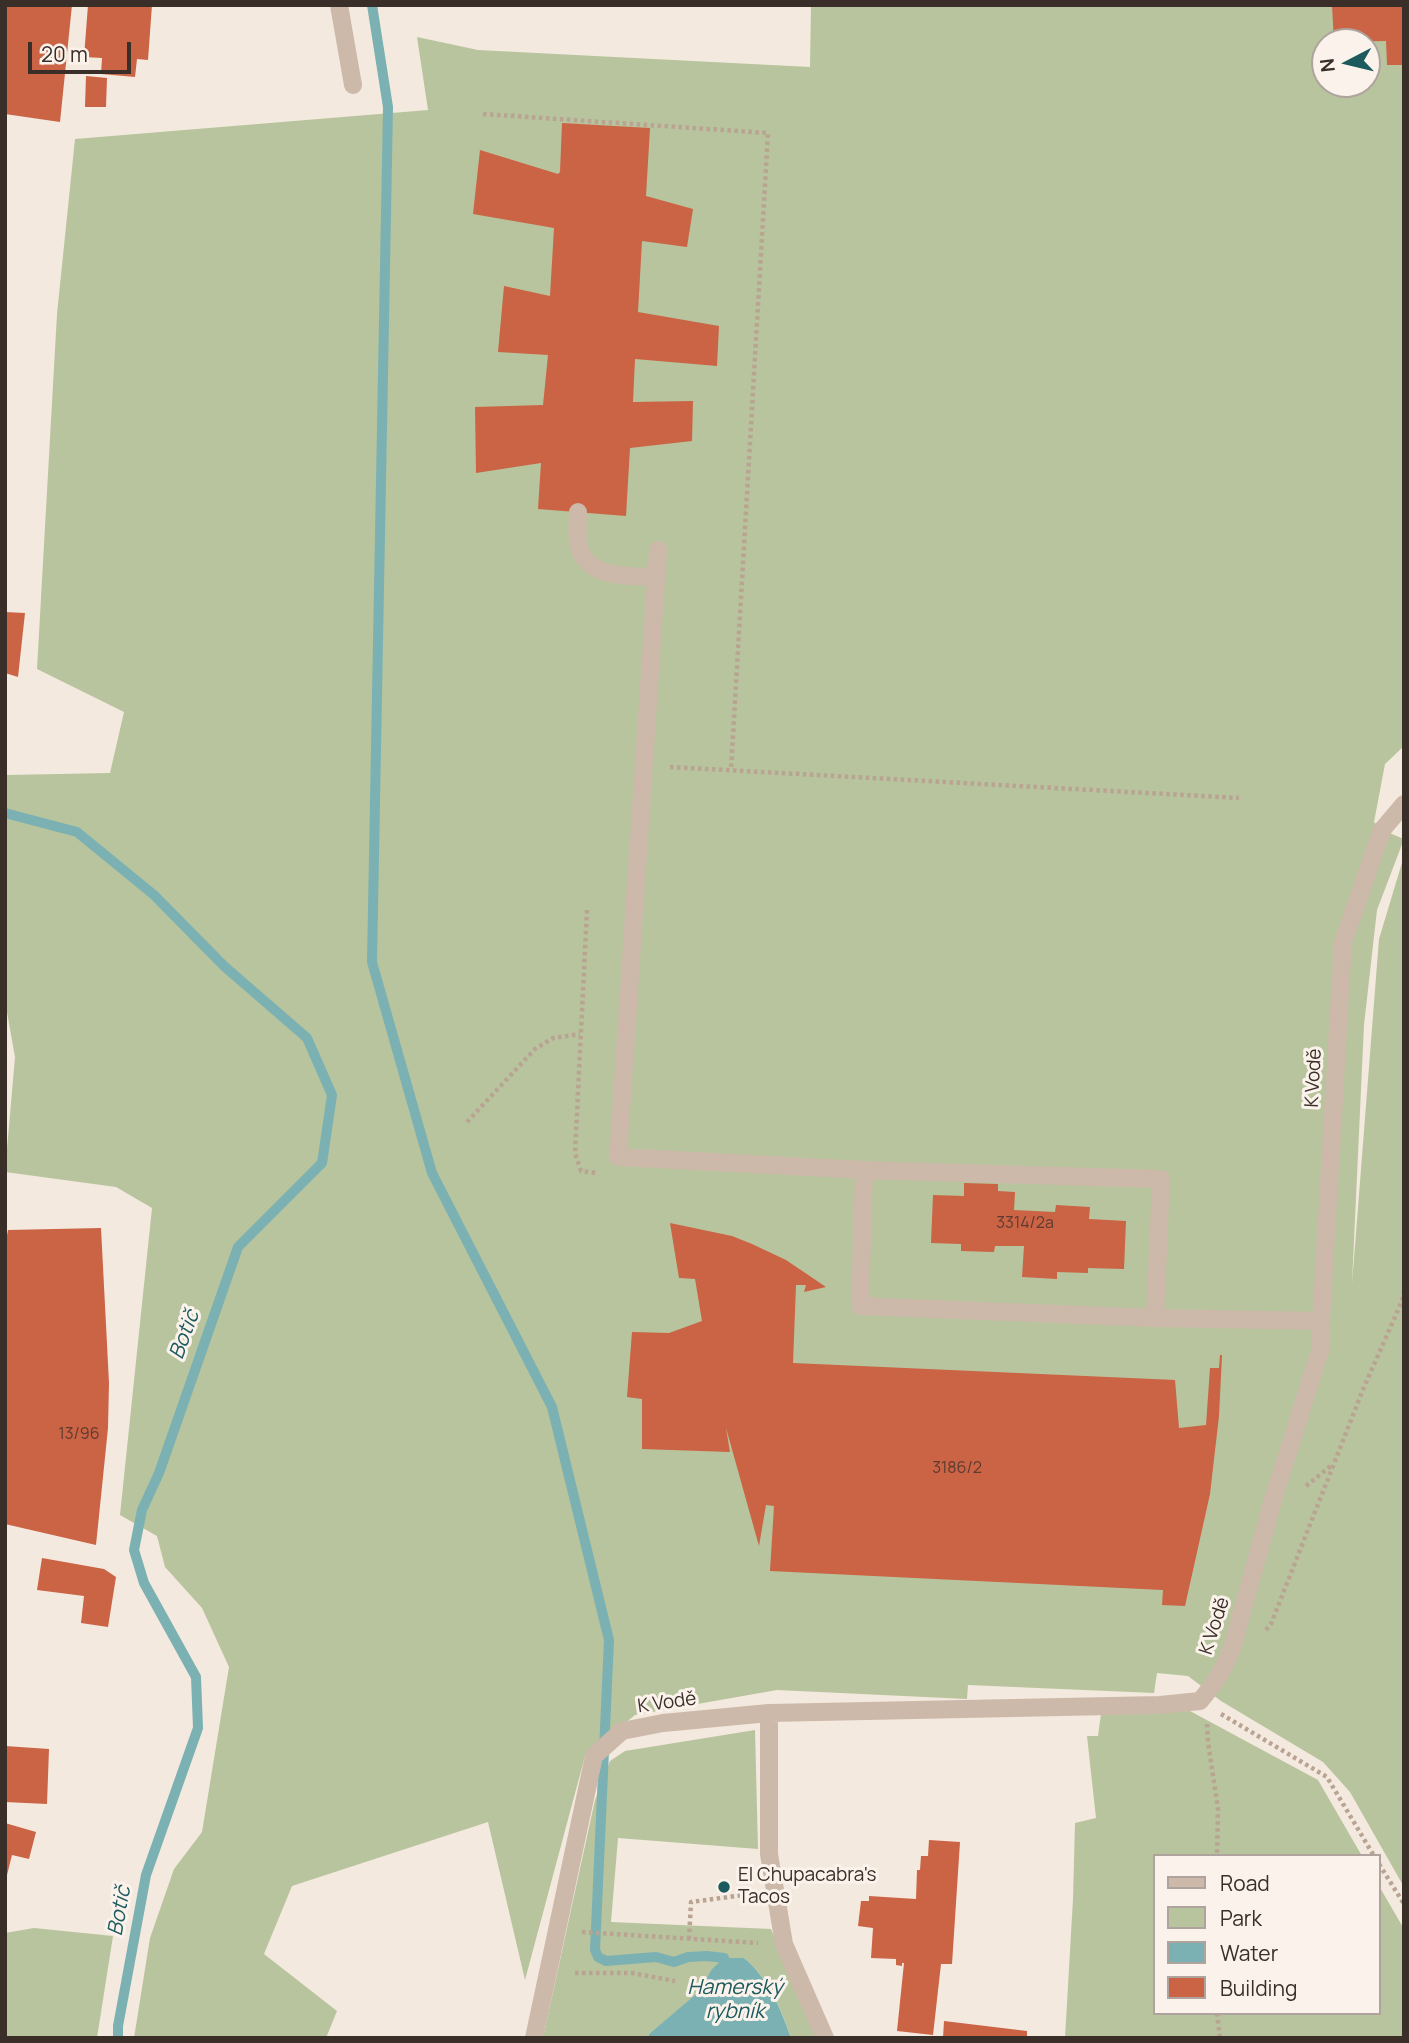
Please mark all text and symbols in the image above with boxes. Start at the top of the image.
scale bar [32,28,135,72]
north arrow [1311,28,1381,98]
text: 20 m [41,40,88,68]
text: N [1313,57,1341,74]
street label: K Vodě [1301,1048,1327,1108]
house number: 3314/2a [996,1214,1054,1234]
water label: Botič [165,1307,205,1363]
house number: 13/96 [58,1425,100,1445]
house number: 3186/2 [932,1459,982,1479]
street label: K Vodě [1195,1594,1235,1658]
street label: K Vodě [636,1688,698,1718]
legend [1154,1854,1381,2015]
place label: El Chupacabra's Tacos [738,1865,876,1909]
text: Road [1220,1869,1270,1897]
marker: El Chupacabra's Tacos [716,1879,732,1895]
water label: Botič [103,1884,137,1938]
text: Park [1220,1904,1262,1932]
text: Water [1220,1939,1278,1967]
text: Building [1220,1974,1297,2002]
water label: Hamerský rybník [687,1975,783,2025]

